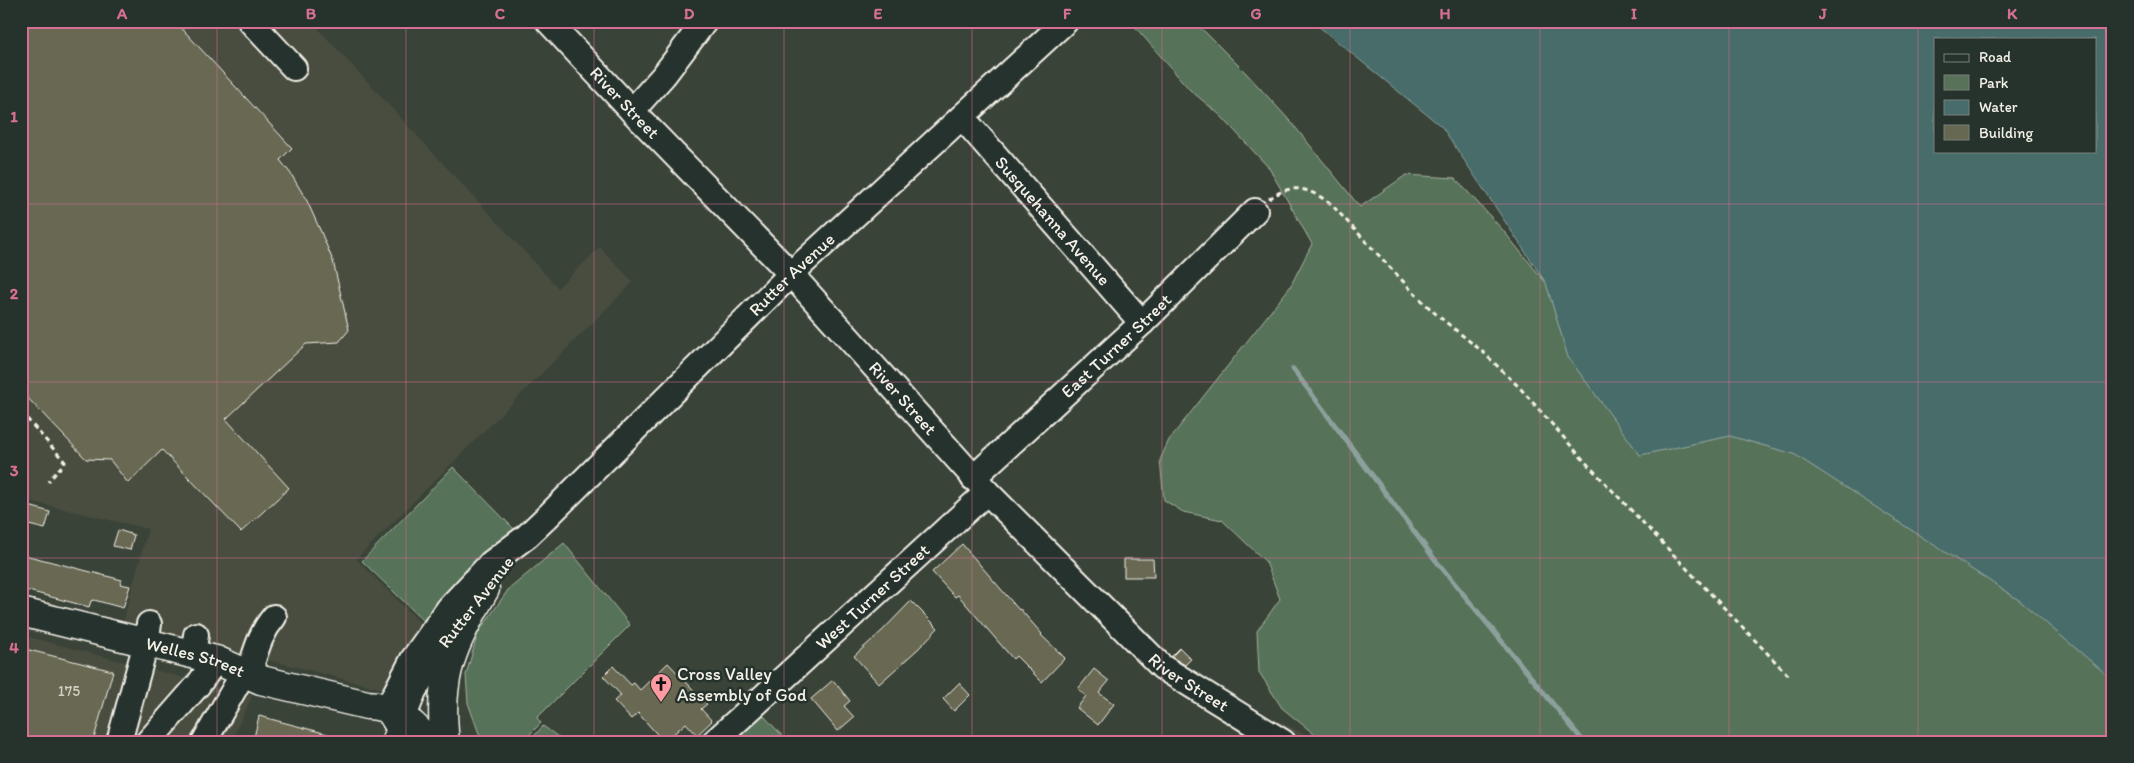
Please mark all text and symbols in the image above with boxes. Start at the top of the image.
text: A [116,4,128,23]
text: B [306,4,317,23]
text: C [495,4,506,23]
text: D [684,4,695,23]
text: E [874,4,883,23]
text: F [1063,4,1072,23]
text: G [1250,4,1262,23]
text: H [1439,4,1451,23]
text: I [1631,4,1637,23]
text: J [1818,4,1827,23]
text: K [2007,4,2018,23]
legend [1934,38,2096,152]
text: Road [1979,48,2012,66]
street label: River Street [585,62,664,144]
text: Park [1979,74,2009,92]
text: Water [1979,98,2018,116]
text: 1 [10,107,18,126]
text: Building [1979,124,2033,142]
street label: Susquehanna Avenue [990,152,1115,290]
street label: Rutter Avenue [744,228,839,321]
text: 2 [10,284,19,303]
street label: East Turner Street [1057,289,1176,403]
street label: River Street [864,357,942,440]
text: 3 [10,461,19,480]
street label: West Turner Street [811,539,934,655]
street label: Rutter Avenue [433,552,519,652]
street label: Welles Street [144,632,248,682]
text: 4 [9,638,19,657]
street label: River Street [1144,649,1233,717]
place label: Cross Valley Assembly of God [677,663,807,706]
church icon: Cross Valley Assembly of God [649,672,673,703]
house number: 175 [58,682,80,700]

